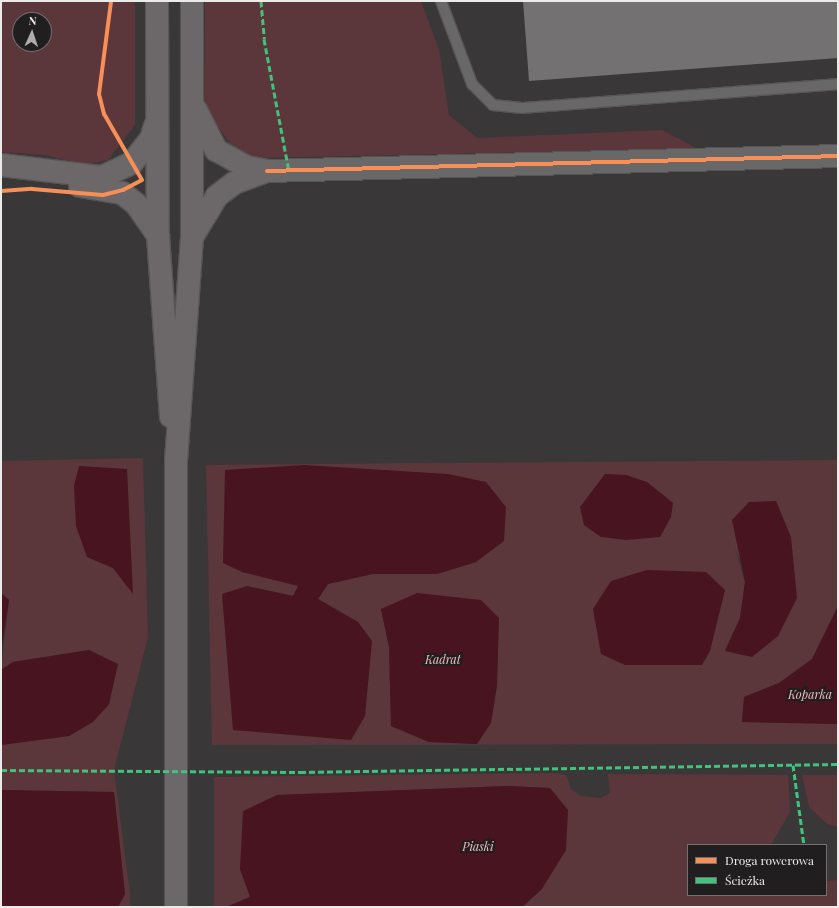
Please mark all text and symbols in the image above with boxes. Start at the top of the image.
north arrow [12,12,52,52]
text: N [28,13,37,28]
water label: Kadrat [425,653,461,667]
water label: Koparka [788,688,832,702]
water label: Piaski [462,840,494,854]
legend [687,844,827,896]
text: Droga rowerowa [725,852,814,868]
text: Ścieżka [725,872,765,888]

